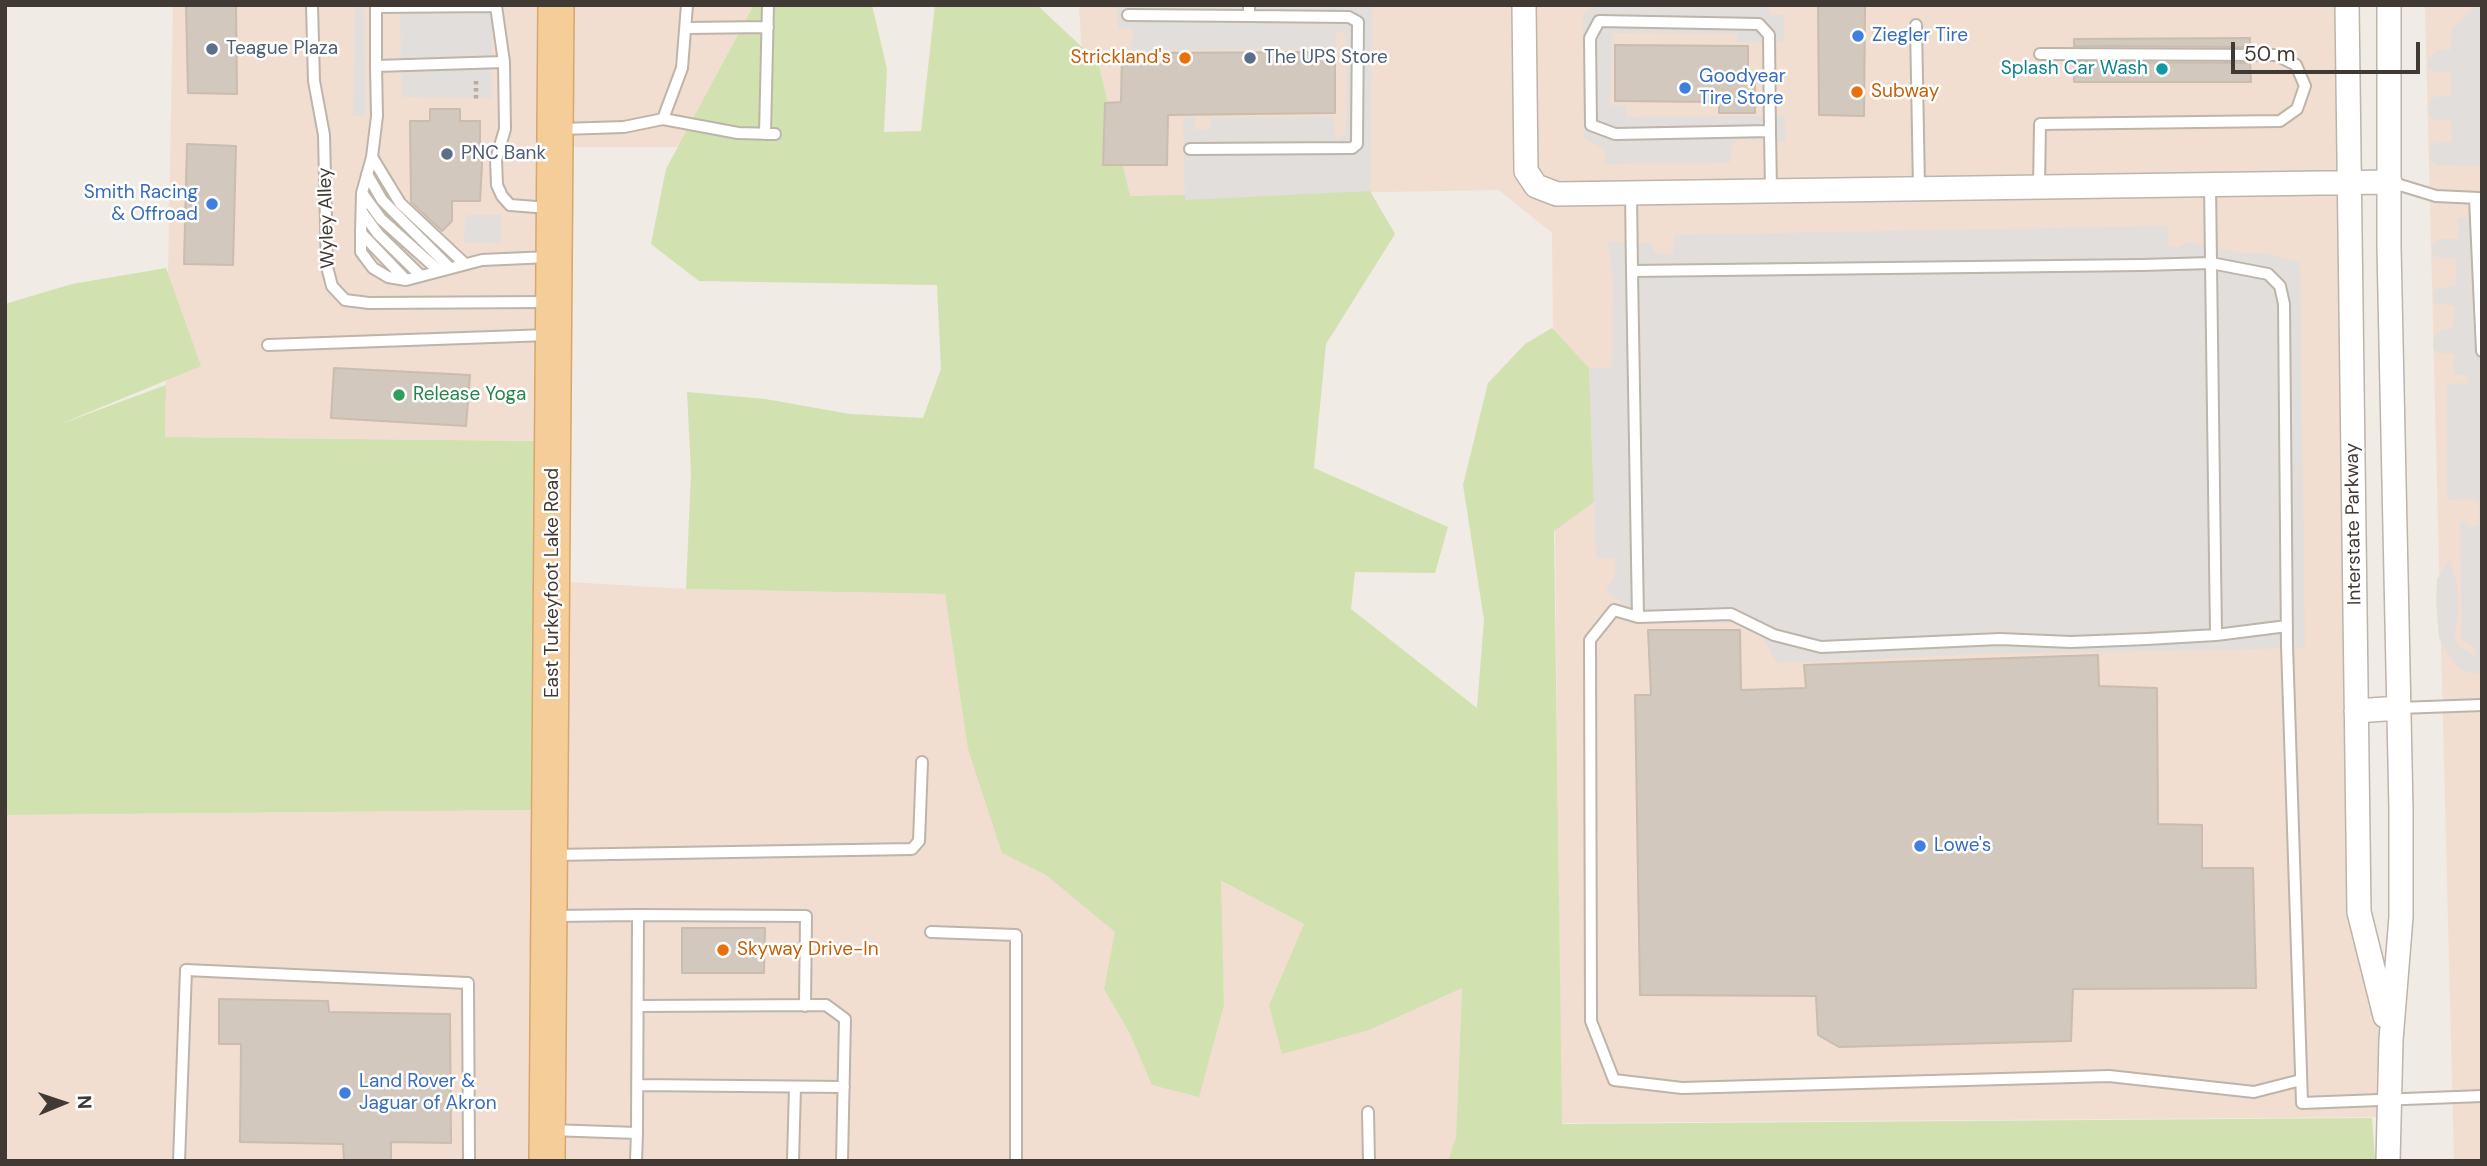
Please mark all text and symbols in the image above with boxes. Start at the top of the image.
place label: Ziegler Tire [1872,25,1968,47]
marker: Ziegler Tire [1850,28,1866,44]
scale bar [2235,28,2424,72]
place label: Teague Plaza [226,38,338,60]
text: 50 m [2244,40,2295,68]
marker: Teague Plaza [204,41,220,57]
place label: Strickland's [1071,47,1171,69]
place label: The UPS Store [1264,47,1388,69]
marker: Strickland's [1177,50,1193,66]
marker: The UPS Store [1242,50,1258,66]
place label: Splash Car Wash [2001,58,2148,80]
marker: Splash Car Wash [2154,61,2170,77]
place label: Goodyear Tire Store [1699,66,1786,110]
marker: Goodyear Tire Store [1677,80,1693,96]
place label: Subway [1871,81,1939,103]
marker: Subway [1849,84,1865,100]
place label: PNC Bank [461,143,546,165]
marker: PNC Bank [439,146,455,162]
street label: Wyley Alley [314,167,340,269]
place label: Smith Racing & Offroad [84,182,198,226]
marker: Smith Racing & Offroad [204,196,220,212]
place label: Release Yoga [413,384,526,406]
marker: Release Yoga [391,387,407,403]
street label: Interstate Parkway [2341,443,2367,605]
street label: East Turkeyfoot Lake Road [542,468,564,698]
place label: Lowe's [1934,835,1991,857]
marker: Lowe's [1912,838,1928,854]
place label: Skyway Drive-In [737,939,879,961]
marker: Skyway Drive-In [715,942,731,958]
north arrow [28,1068,98,1138]
place label: Land Rover & Jaguar of Akron [359,1071,497,1115]
marker: Land Rover & Jaguar of Akron [337,1085,353,1101]
text: N [72,1095,97,1110]

